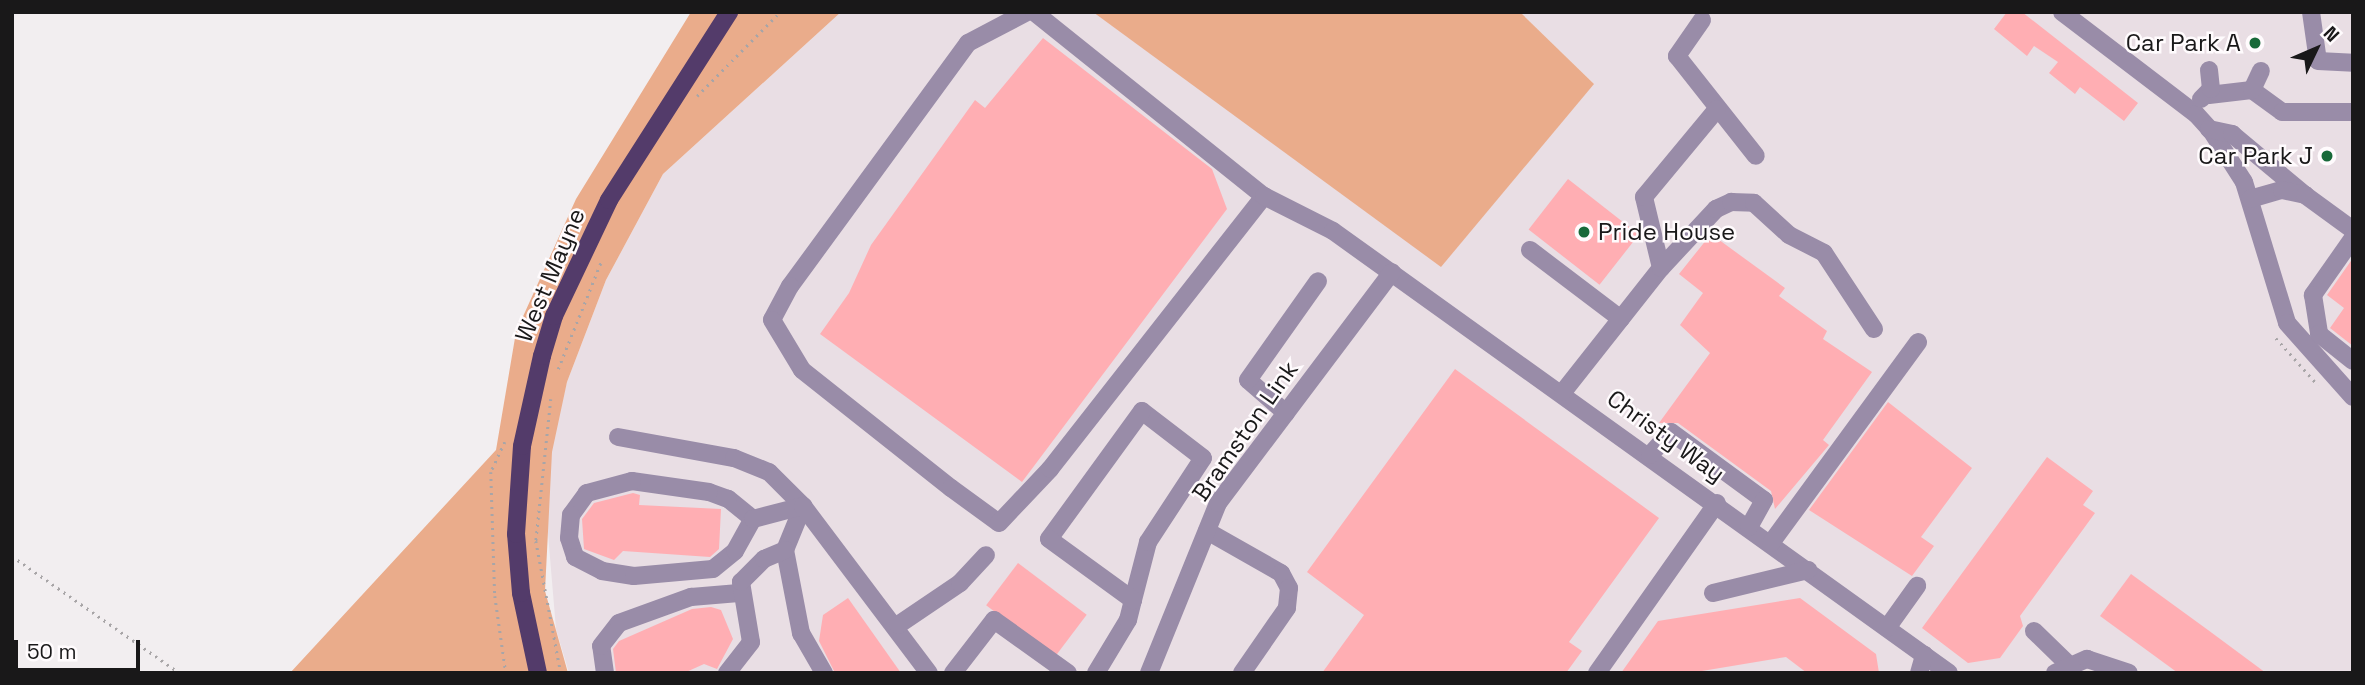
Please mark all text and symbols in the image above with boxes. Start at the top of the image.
north arrow [2281,14,2351,84]
text: N [2318,21,2345,47]
place label: Car Park A [2125,29,2241,57]
marker: Car Park A [2247,35,2263,51]
place label: Car Park J [2198,142,2313,170]
marker: Car Park J [2319,148,2335,164]
street label: West Mayne [509,204,591,346]
place label: Pride House [1598,218,1735,246]
marker: Pride House [1576,224,1592,240]
street label: Bramston Link [1186,355,1304,507]
street label: Christy Way [1602,384,1730,488]
scale bar [18,626,144,670]
text: 50 m [27,638,77,665]

